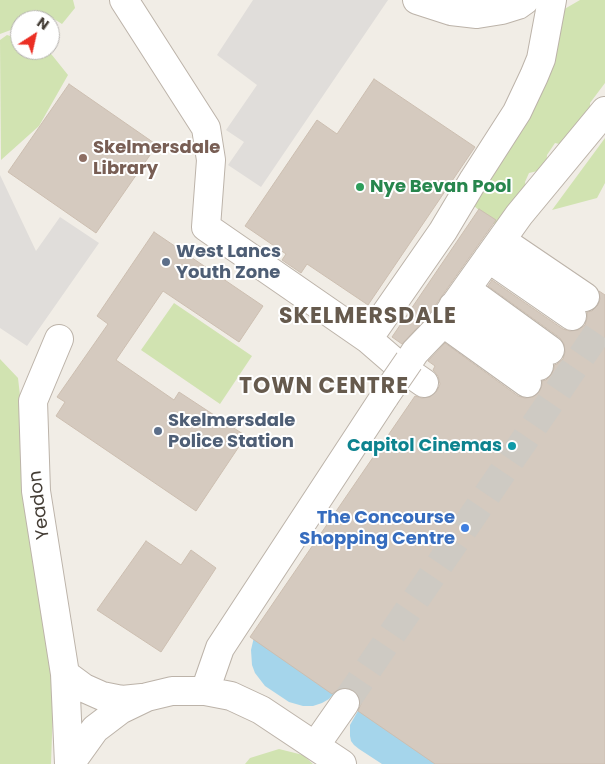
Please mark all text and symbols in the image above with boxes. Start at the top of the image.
north arrow [10,10,60,60]
text: N [33,12,53,35]
place label: Skelmersdale Library [93,137,220,180]
marker: Skelmersdale Library [77,152,89,164]
place label: Nye Bevan Pool [370,176,512,198]
marker: Nye Bevan Pool [354,181,366,193]
place label: West Lancs Youth Zone [176,241,281,284]
marker: West Lancs Youth Zone [160,256,172,268]
district label: SKELMERSDALE [278,304,458,330]
district label: TOWN CENTRE [238,374,410,400]
place label: Skelmersdale Police Station [168,410,295,452]
marker: Skelmersdale Police Station [152,425,164,437]
place label: Capitol Cinemas [347,435,502,457]
marker: Capitol Cinemas [506,440,518,452]
street label: Yeadon [25,469,55,541]
place label: The Concourse Shopping Centre [299,507,455,550]
marker: The Concourse Shopping Centre [459,522,471,534]

